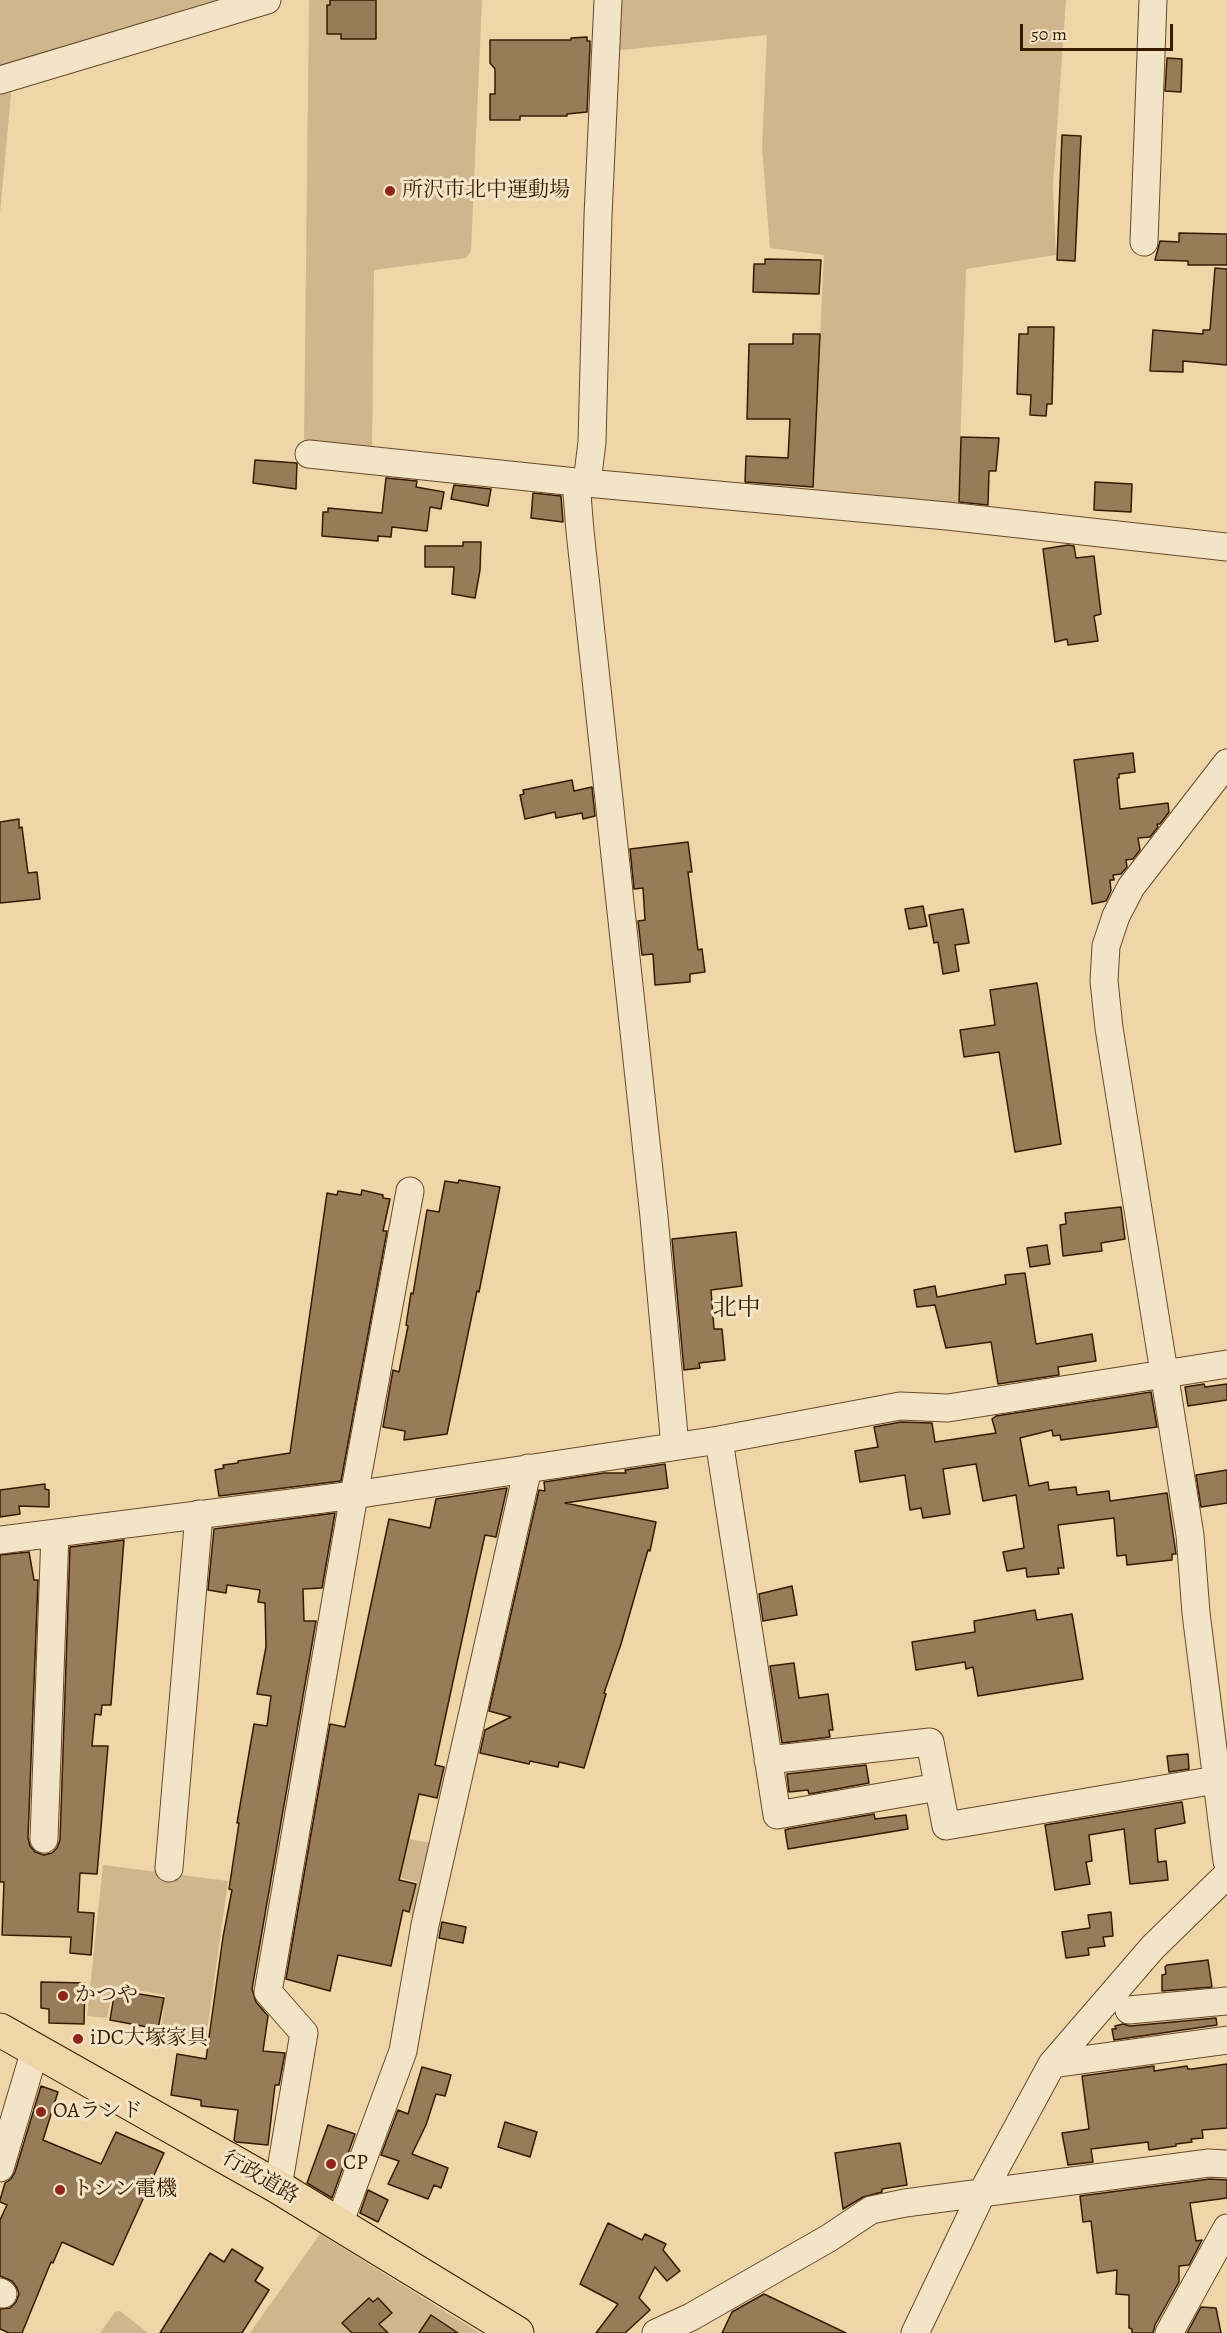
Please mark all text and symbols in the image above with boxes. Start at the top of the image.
scale bar [1023,12,1176,50]
text: 50 m [1031,22,1067,46]
place label: 所沢市北中運動場 [402,178,570,204]
marker: 所沢市北中運動場 [383,184,397,198]
district label: 北中 [713,1295,761,1323]
place label: かつや [75,1983,138,2009]
marker: かつや [56,1989,70,2003]
place label: iDC大塚家具 [90,2026,208,2052]
marker: iDC大塚家具 [71,2032,85,2046]
place label: OAランド [53,2099,143,2125]
marker: OAランド [34,2105,48,2119]
street label: 行政道路 [217,2146,303,2210]
place label: CP [343,2151,368,2177]
marker: CP [324,2157,338,2171]
place label: トシン電機 [72,2177,177,2203]
marker: トシン電機 [53,2183,67,2197]

